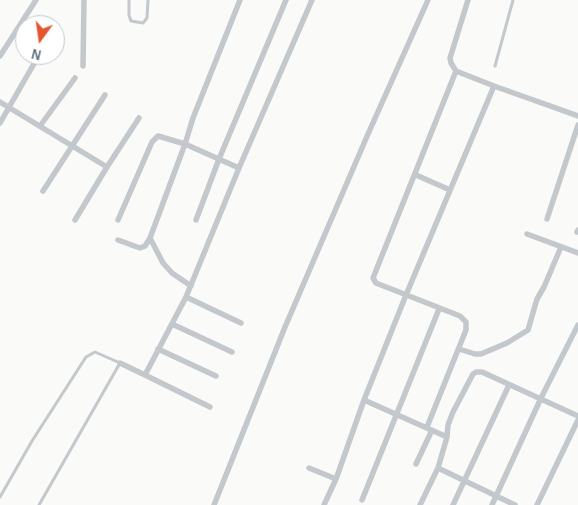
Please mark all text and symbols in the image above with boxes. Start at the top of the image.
north arrow [15,15,65,65]
text: N [30,46,43,62]

